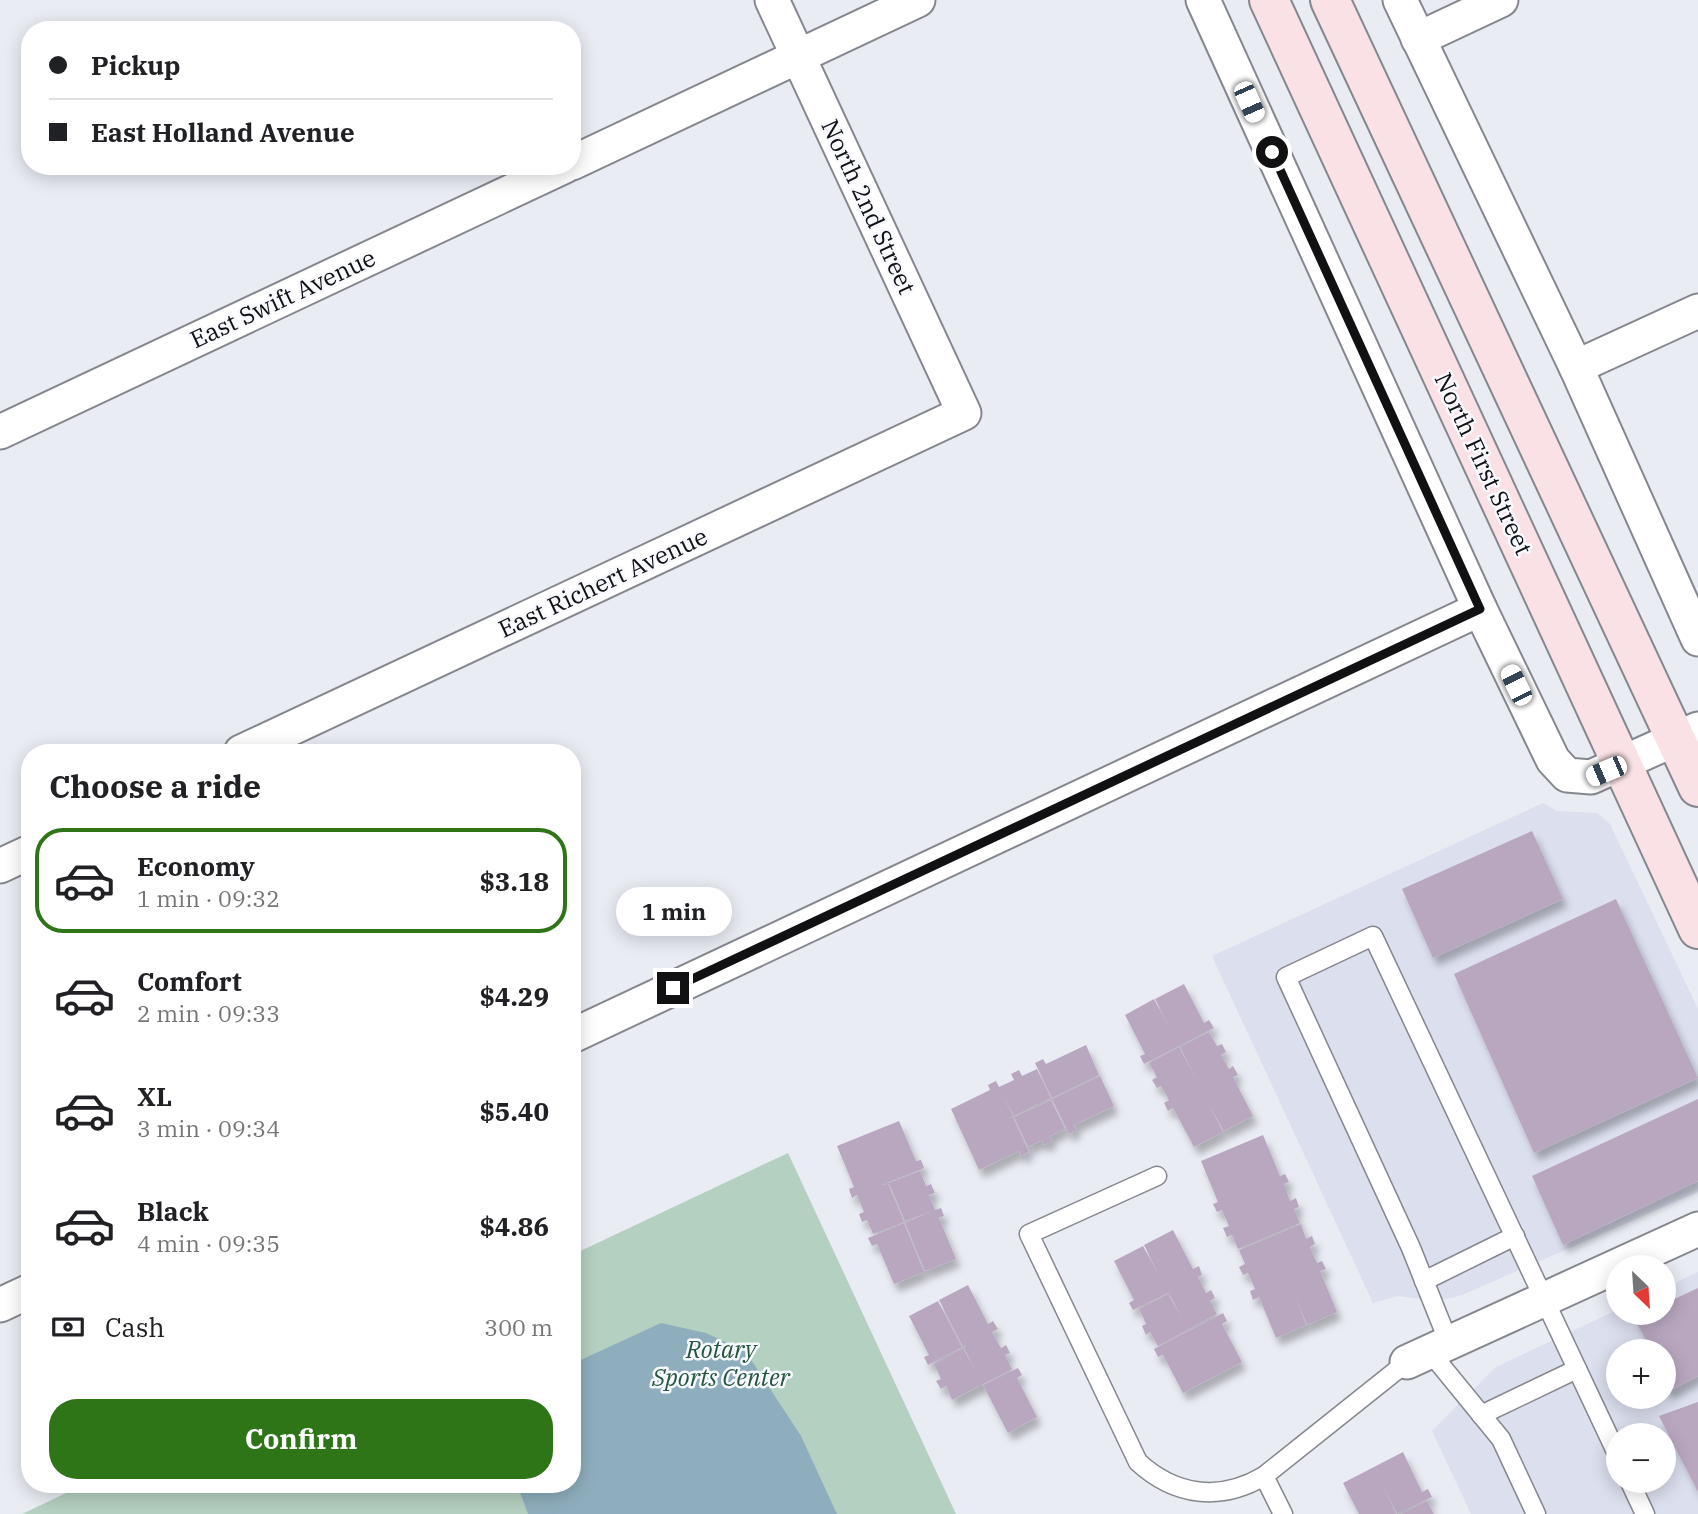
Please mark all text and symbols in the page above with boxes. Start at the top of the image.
text: Pickup [91,48,181,82]
car [1231,79,1268,125]
street label: North 2nd Street [814,114,923,299]
text: East Holland Avenue [91,115,355,149]
route start [1256,136,1288,168]
street label: East Swift Avenue [185,241,380,355]
street label: North First Street [1428,367,1540,560]
street label: East Richert Avenue [493,520,712,645]
car [1498,662,1535,708]
car [1583,753,1630,789]
text: Choose a ride [49,765,261,807]
icon: car [53,849,116,912]
text: Economy [137,849,255,883]
text: $3.18 [479,864,549,898]
text: 1 min · 09:32 [137,883,280,913]
callout: 1 min [615,886,731,936]
text: 1 min [642,896,706,926]
icon: car [53,964,116,1027]
text: Comfort [137,964,242,998]
route end [657,972,689,1004]
text: $4.29 [479,979,549,1013]
text: 2 min · 09:33 [137,998,280,1028]
icon: car [53,1079,116,1142]
text: XL [137,1079,172,1113]
text: $5.40 [479,1094,549,1128]
text: 3 min · 09:34 [137,1113,280,1143]
icon: car [53,1194,116,1257]
text: Black [137,1194,209,1228]
text: $4.86 [479,1209,549,1243]
text: 4 min · 09:35 [137,1228,280,1258]
north arrow [1606,1255,1676,1325]
map controls [1606,1255,1676,1493]
icon: cash [49,1308,87,1346]
text: Cash [105,1310,165,1344]
text: 300 m [484,1312,553,1342]
park label: Rotary Sports Center [651,1333,792,1393]
button: + [1606,1339,1676,1409]
button: Confirm [49,1399,553,1479]
button: − [1606,1423,1676,1493]

